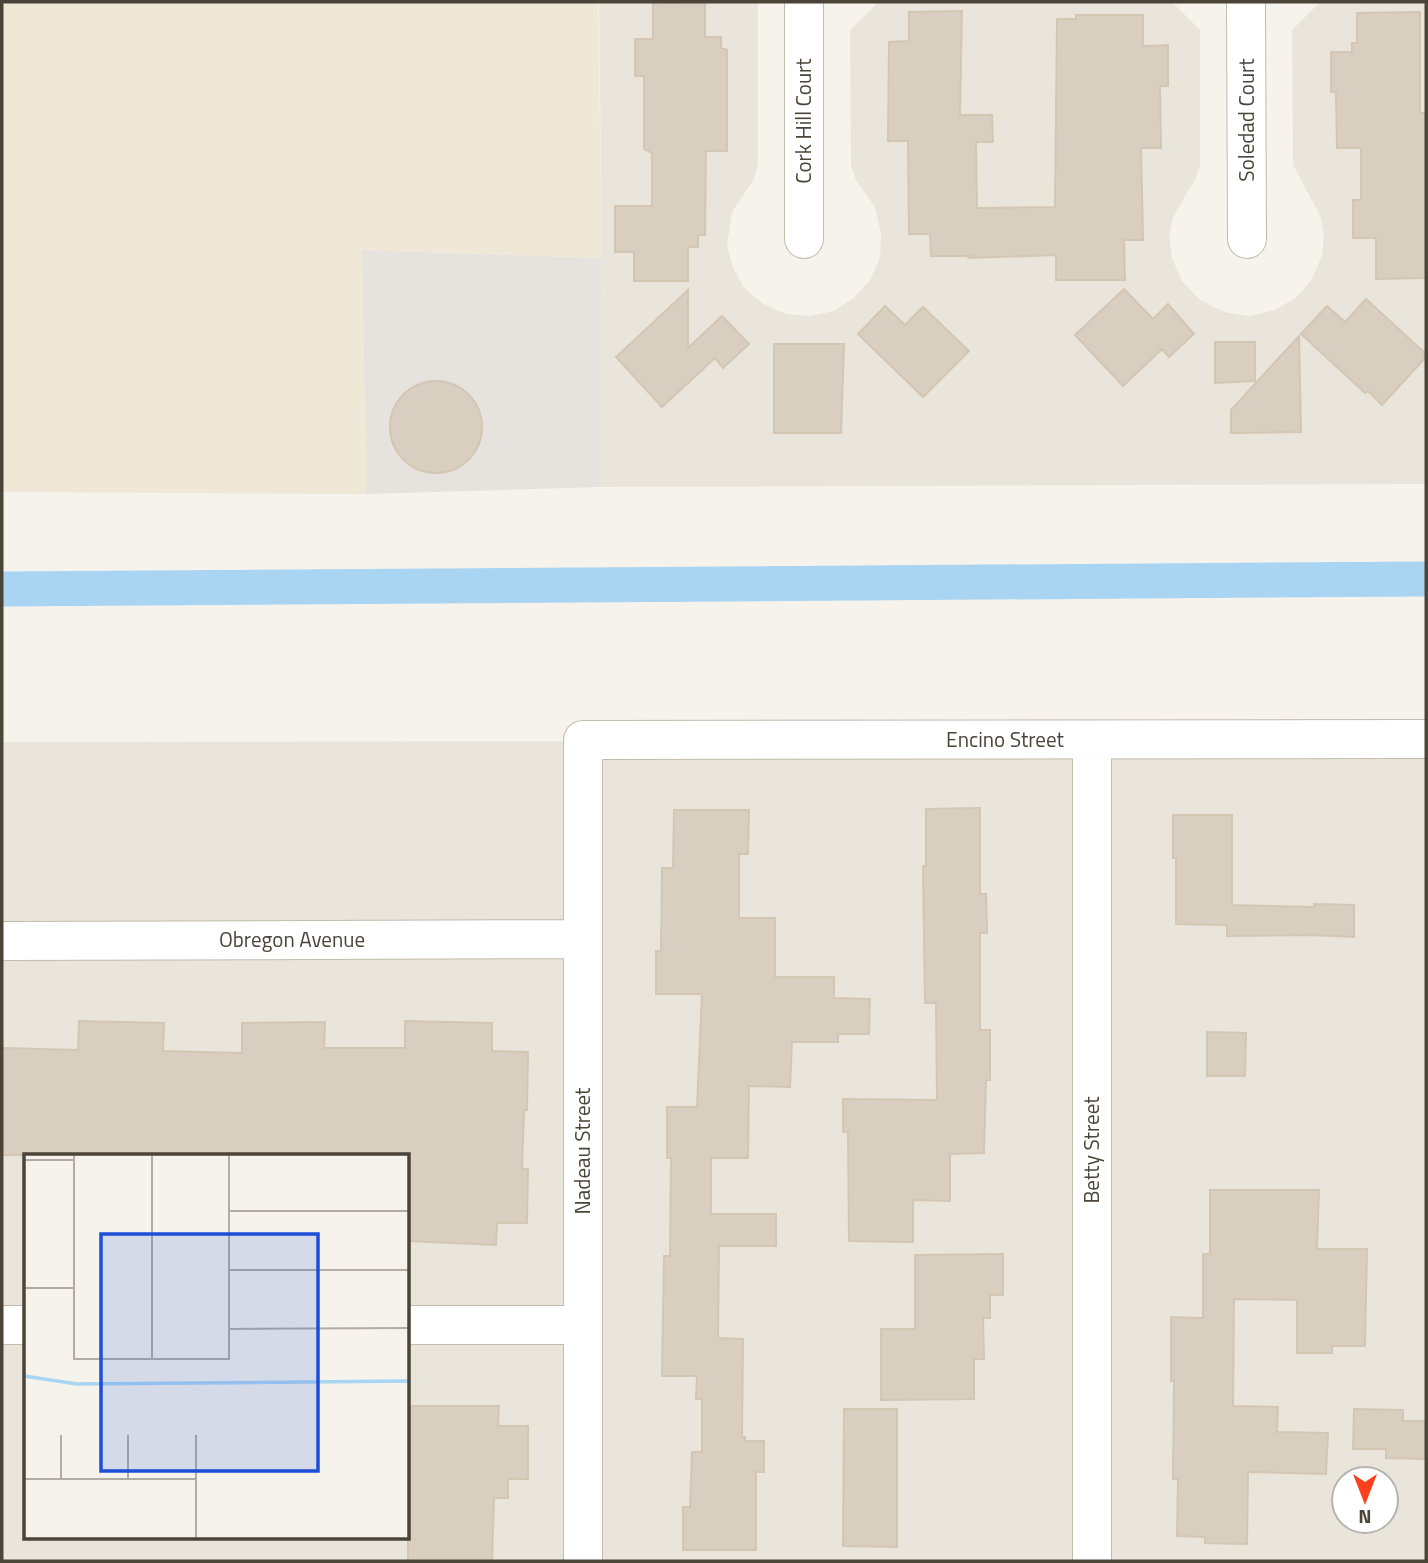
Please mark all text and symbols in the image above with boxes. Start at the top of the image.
street label: Cork Hill Court [787,58,819,184]
street label: Soledad Court [1230,58,1262,182]
street label: Encino Street [946,723,1065,755]
street label: Obregon Avenue [219,923,365,955]
street label: Nadeau Street [566,1087,598,1214]
street label: Betty Street [1075,1096,1107,1204]
inset map [24,1154,410,1538]
north arrow [1330,1465,1400,1535]
text: N [1358,1503,1372,1532]

